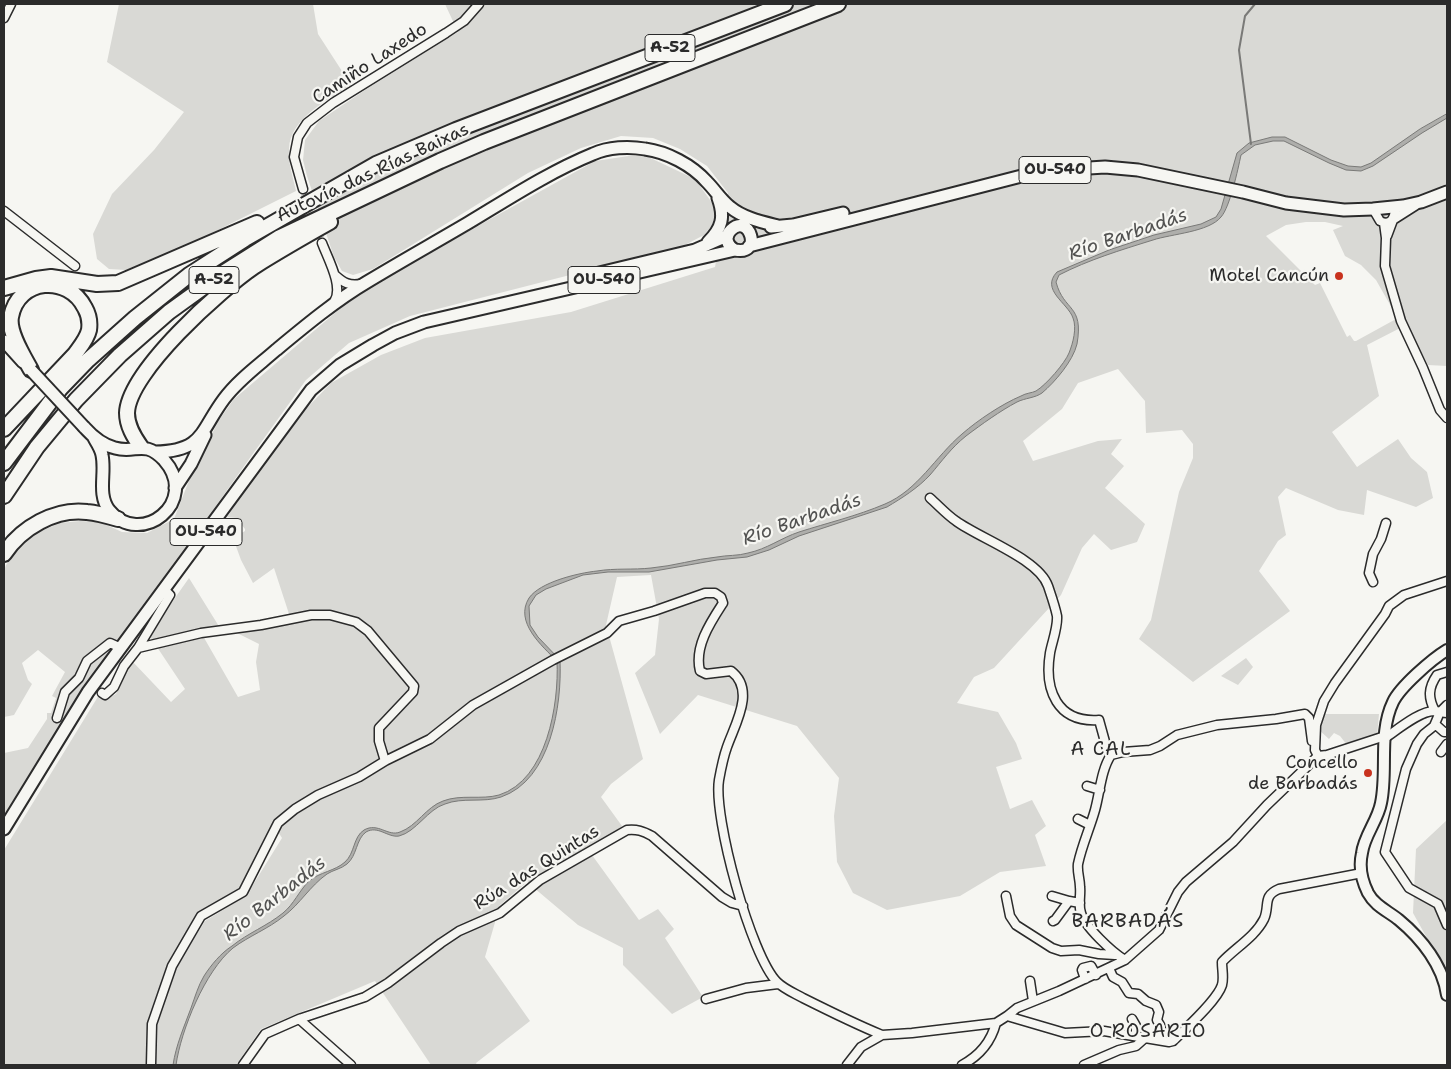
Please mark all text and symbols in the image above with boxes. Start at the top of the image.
street label: Camiño Laxedo [309,19,431,109]
road number: A-52 [645,34,695,62]
street label: Autovía das Rías Baixas [273,119,473,227]
road number: OU-540 [1019,156,1091,184]
water label: Río Barbadás [1066,204,1190,266]
place label: Motel Cancún [1209,265,1329,287]
road number: A-52 [189,266,239,294]
road number: OU-540 [568,266,640,294]
marker: Motel Cancún [1333,270,1345,282]
water label: Río Barbadás [740,489,864,551]
road number: OU-540 [170,518,242,546]
district label: A CAL [1070,739,1132,761]
place label: Concello de Barbadás [1248,752,1358,794]
marker: Concello de Barbadás [1362,767,1374,779]
street label: Rúa das Quintas [470,821,604,915]
water label: Río Barbadás [219,852,331,946]
district label: BARBADÁS [1071,910,1185,934]
district label: O ROSARIO [1089,1021,1207,1043]

